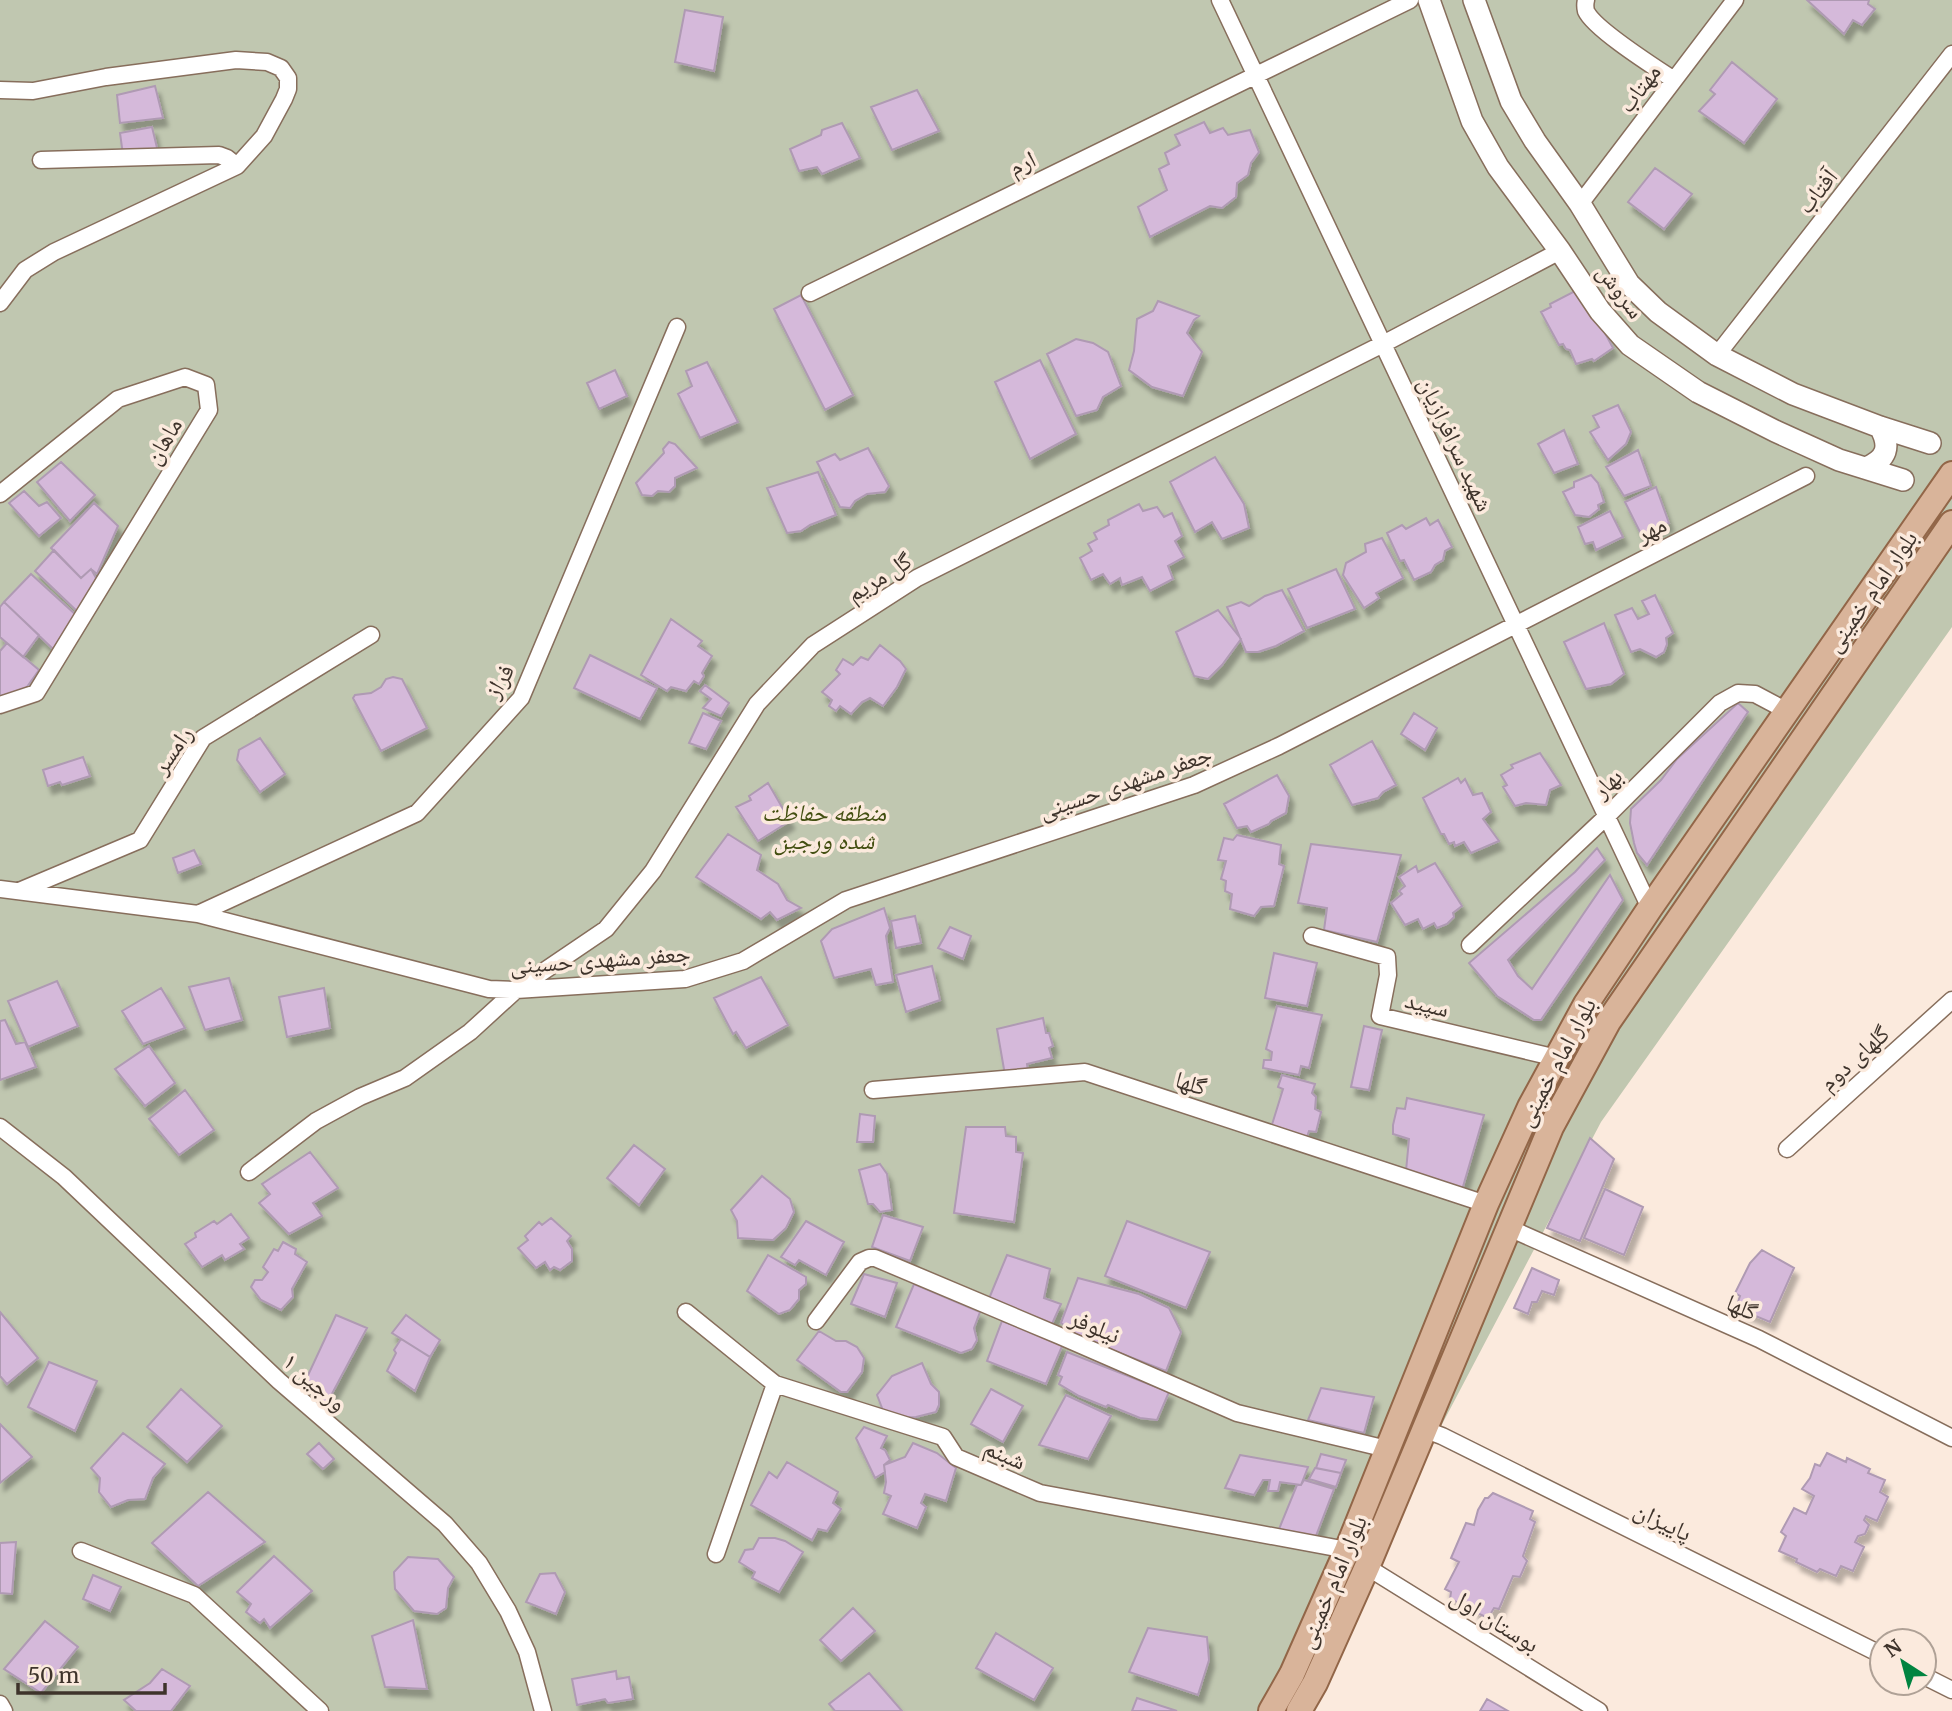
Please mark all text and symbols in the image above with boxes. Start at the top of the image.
street label: مهتاب [1611,57,1667,119]
street label: ارم [1003,143,1041,184]
street label: آفتاب [1790,161,1845,220]
street label: سروش [1590,257,1652,325]
street label: شهید سرافرازیان [1411,372,1501,516]
street label: ماهان [137,412,189,470]
street label: مهر [1630,508,1671,550]
street label: بلوار امام خمینی [1818,524,1925,659]
street label: گل مریم [841,545,918,610]
street label: فراز [476,658,521,705]
street label: رامسر [144,720,199,781]
street label: جعفر مشهدی حسینی [1034,738,1216,826]
street label: بهار [1584,761,1629,806]
park label: منطقه حفاظت شده ورجین [762,797,886,856]
street label: جعفر مشهدی حسینی [509,937,691,981]
street label: سپید [1402,984,1452,1024]
street label: بلوار امام خمینی [1509,992,1604,1132]
street label: گلهای دوم [1812,1018,1896,1099]
street label: گلها [1171,1063,1211,1103]
street label: گلها [1722,1287,1763,1327]
street label: نیلوفر [1064,1301,1125,1350]
street label: ورجین ۱ [277,1346,353,1418]
street label: شبنم [979,1431,1031,1477]
street label: پاییزان [1629,1494,1697,1548]
street label: بلوار امام خمینی [1290,1511,1375,1654]
street label: بوستان اول [1445,1581,1545,1659]
north arrow [1868,1627,1938,1697]
text: N [1880,1634,1906,1662]
scale bar [18,1652,164,1696]
text: 50 m [28,1662,79,1689]

